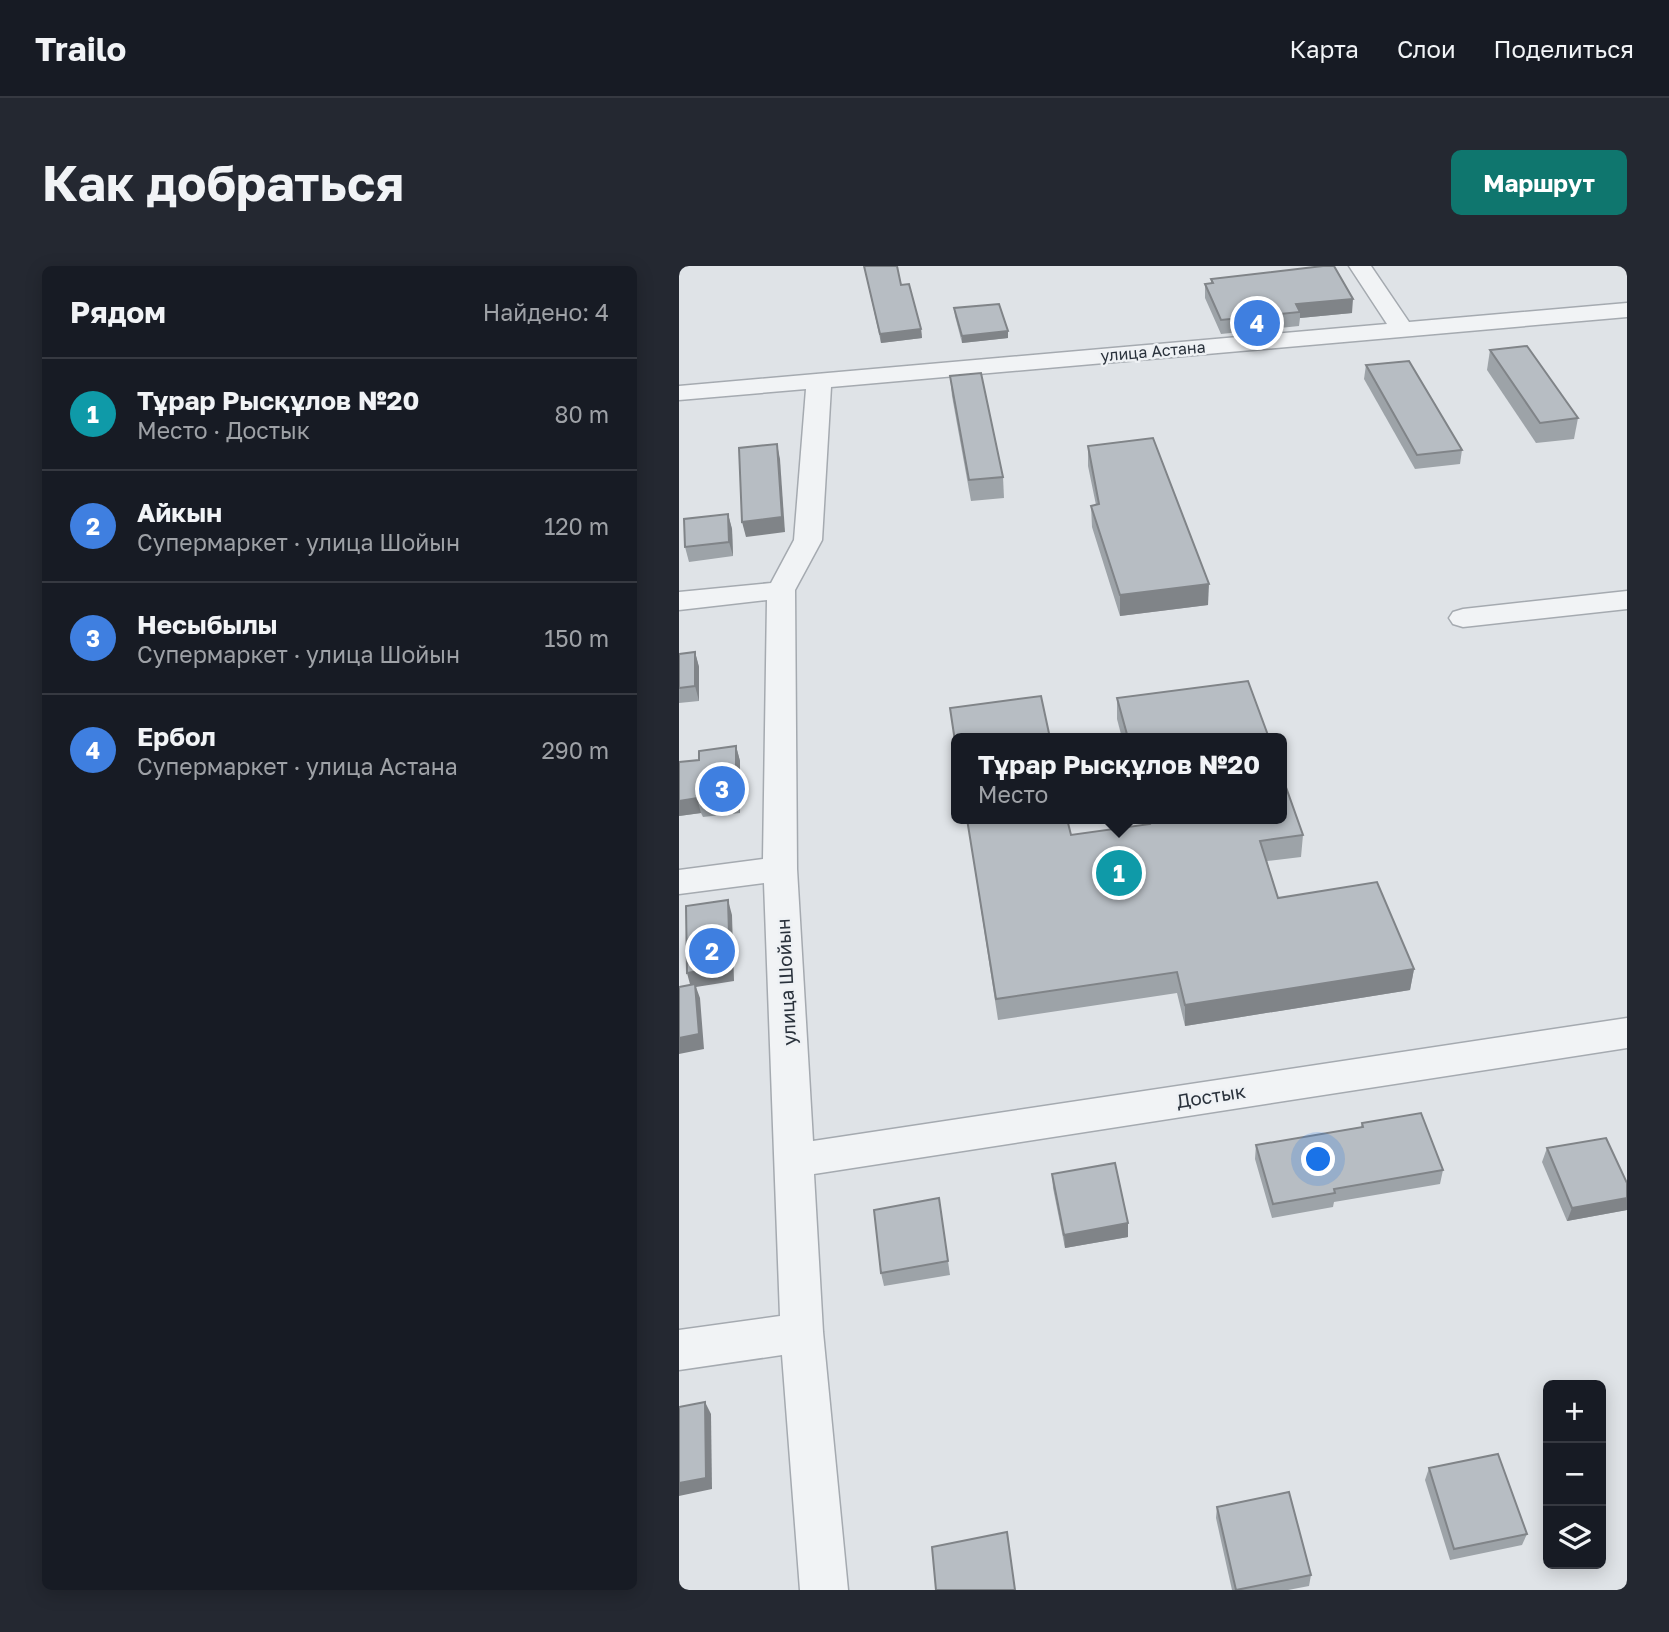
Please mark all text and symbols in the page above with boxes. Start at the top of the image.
text: Trailo [35,29,126,68]
text: Карта [1289,34,1359,63]
text: Слои [1397,34,1456,63]
text: Поделиться [1494,34,1634,63]
button: Маршрут [1451,150,1627,215]
text: Как добраться [42,153,404,212]
text: Рядом [70,294,166,330]
pin: 4 [1234,297,1280,349]
text: Найдено: 4 [483,298,609,326]
street label: улица Астана [1100,336,1206,366]
text: Тұрар Рысқұлов №20 [137,385,419,416]
text: 1 [87,400,99,428]
text: 80 m [555,400,609,428]
text: Место · Достык [137,416,310,444]
text: Айкын [137,497,222,528]
text: 2 [86,512,100,540]
text: 120 m [544,512,609,540]
text: Супермаркет · улица Шойын [137,528,460,556]
text: Несыбылы [137,609,278,640]
text: 3 [86,624,100,652]
text: 150 m [544,624,609,652]
text: Супермаркет · улица Шойын [137,640,460,668]
text: Ербол [137,721,216,752]
popup [951,733,1287,824]
text: 4 [86,736,100,764]
text: 290 m [541,736,609,764]
text: Тұрар Рысқұлов №20 [978,749,1260,780]
text: Супермаркет · улица Астана [137,752,458,780]
pin: 3 [699,763,745,815]
text: Место [978,780,1048,808]
pin: 1 [1096,847,1142,899]
street label: улица Шойын [771,918,800,1046]
pin: 2 [689,925,735,977]
street label: Достык [1175,1079,1247,1112]
your location [1301,1142,1335,1176]
map controls [1543,1380,1606,1569]
button: + [1543,1380,1606,1443]
button: − [1543,1443,1606,1506]
button: layers [1543,1506,1606,1569]

